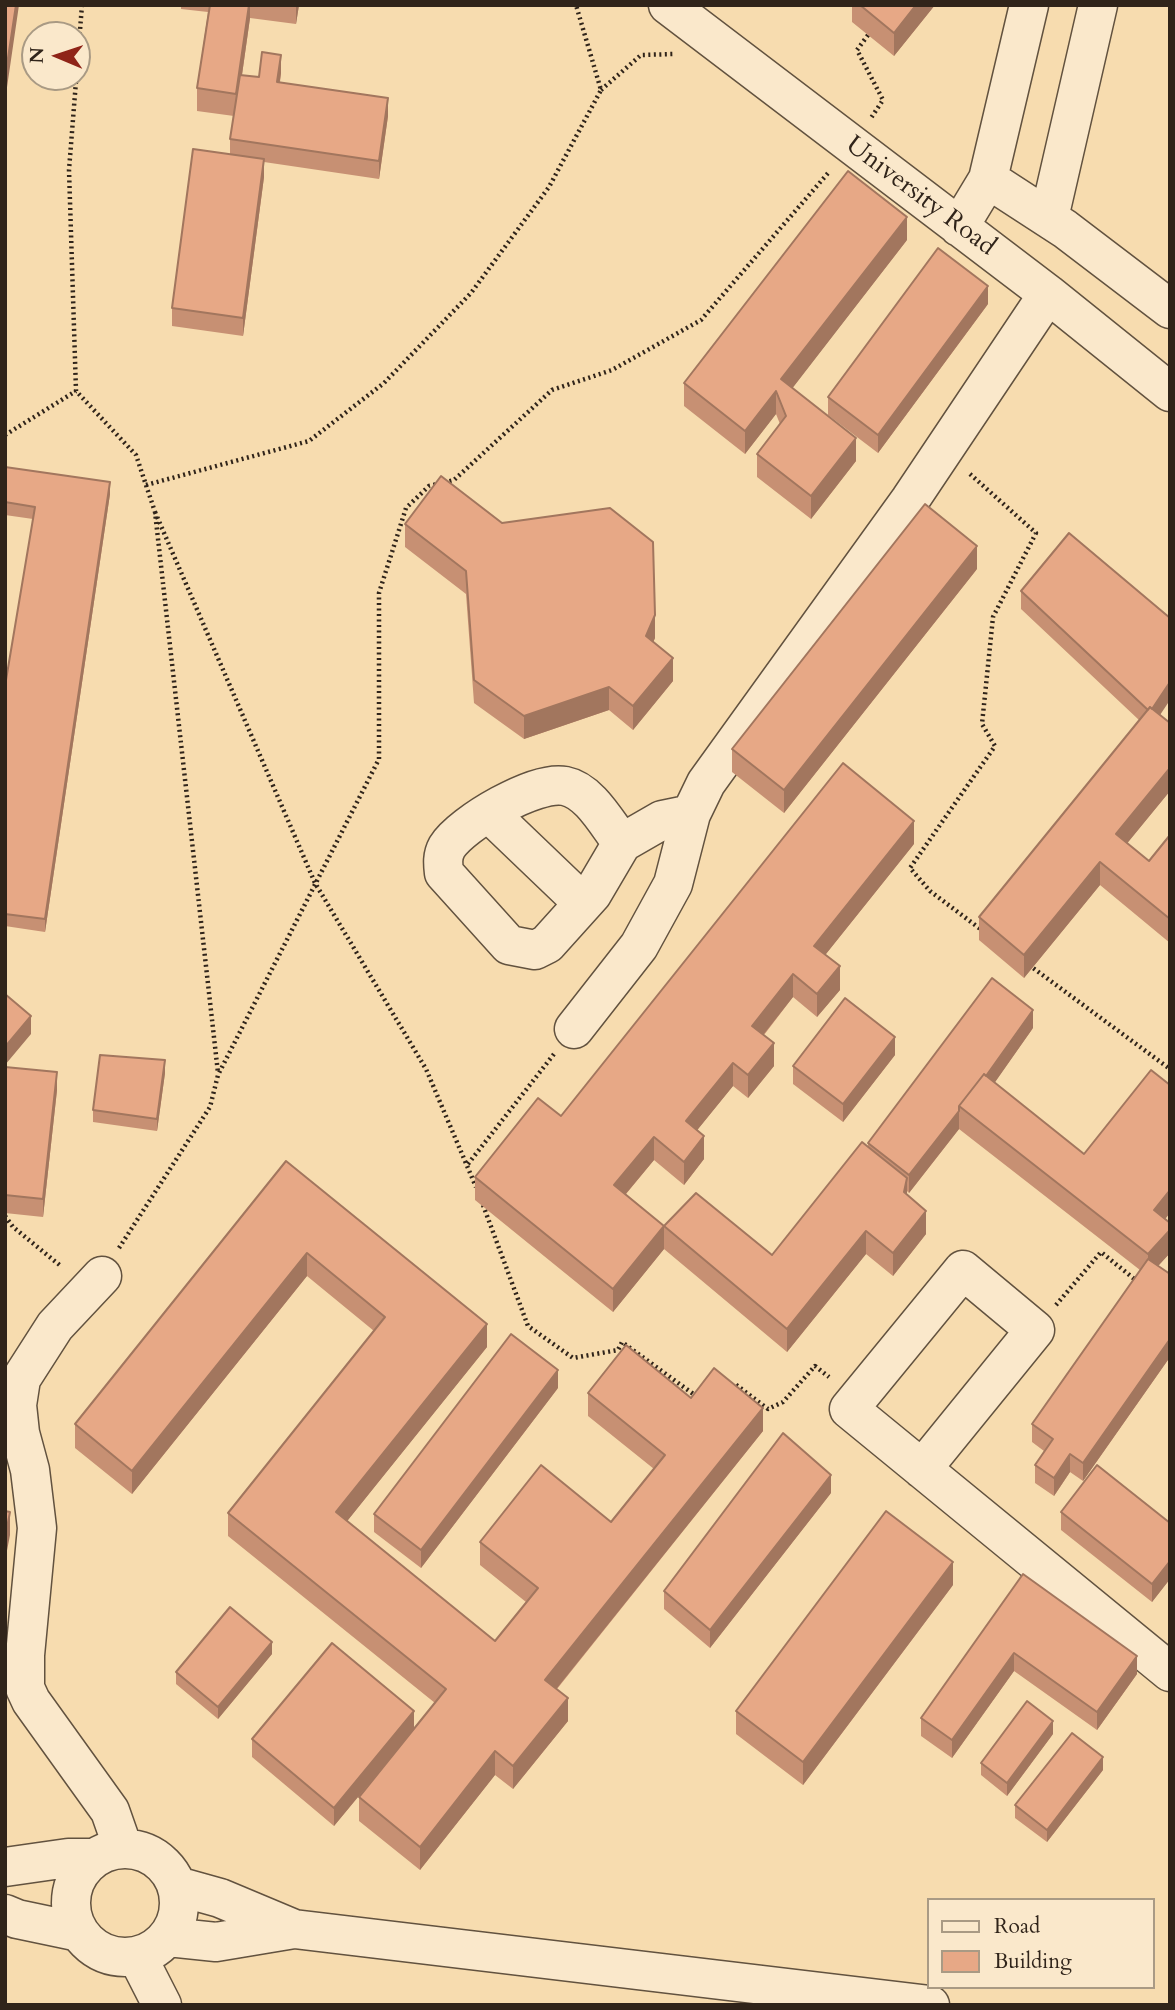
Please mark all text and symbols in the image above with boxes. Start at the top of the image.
north arrow [21,21,91,91]
text: N [24,47,50,64]
street label: University Road [839,130,1001,264]
legend [926,1898,1154,1989]
text: Road [994,1912,1040,1941]
text: Building [994,1947,1072,1976]

